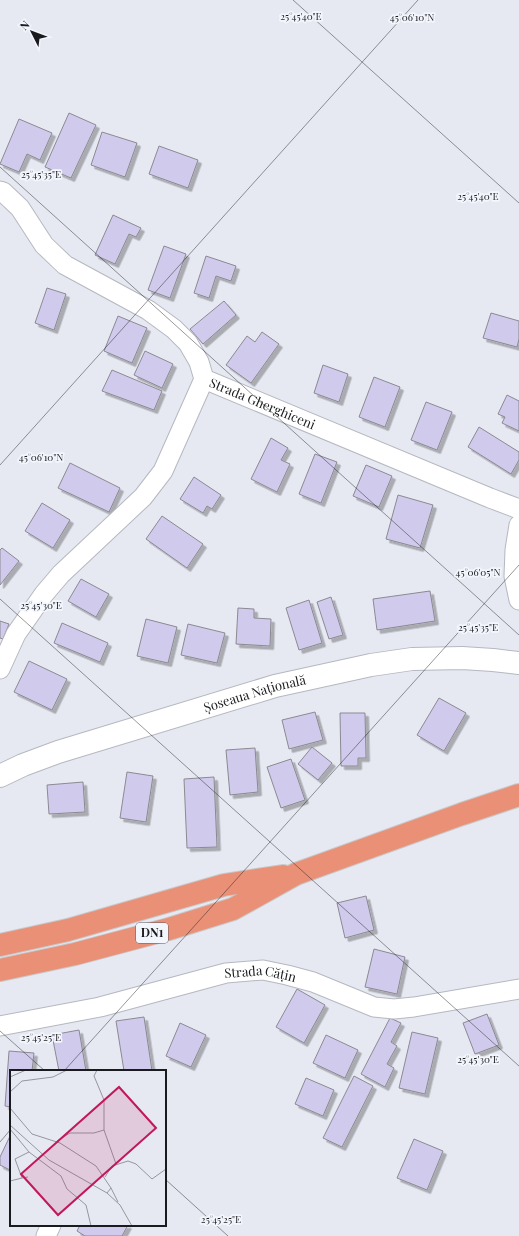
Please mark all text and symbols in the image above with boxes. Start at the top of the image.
text: 25°45'40"E [280,9,322,23]
text: 45°06'10"N [390,10,434,24]
north arrow [12,12,52,52]
text: N [16,17,32,33]
text: 25°45'35"E [21,167,61,181]
text: 25°45'40"E [457,189,499,203]
street label: Strada Gherghiceni [207,373,318,432]
text: 45°06'10"N [19,450,63,464]
text: 45°06'05"N [456,565,500,579]
text: 25°45'30"E [20,598,62,612]
text: 25°45'35"E [458,620,498,634]
street label: Șoseaua Națională [201,670,308,715]
road number: DN1 [136,923,168,943]
street label: Strada Cățin [224,961,299,985]
text: 25°45'25"E [21,1030,61,1044]
text: 25°45'30"E [457,1052,499,1066]
inset map [10,1070,166,1226]
text: 25°45'25"E [201,1212,241,1226]

